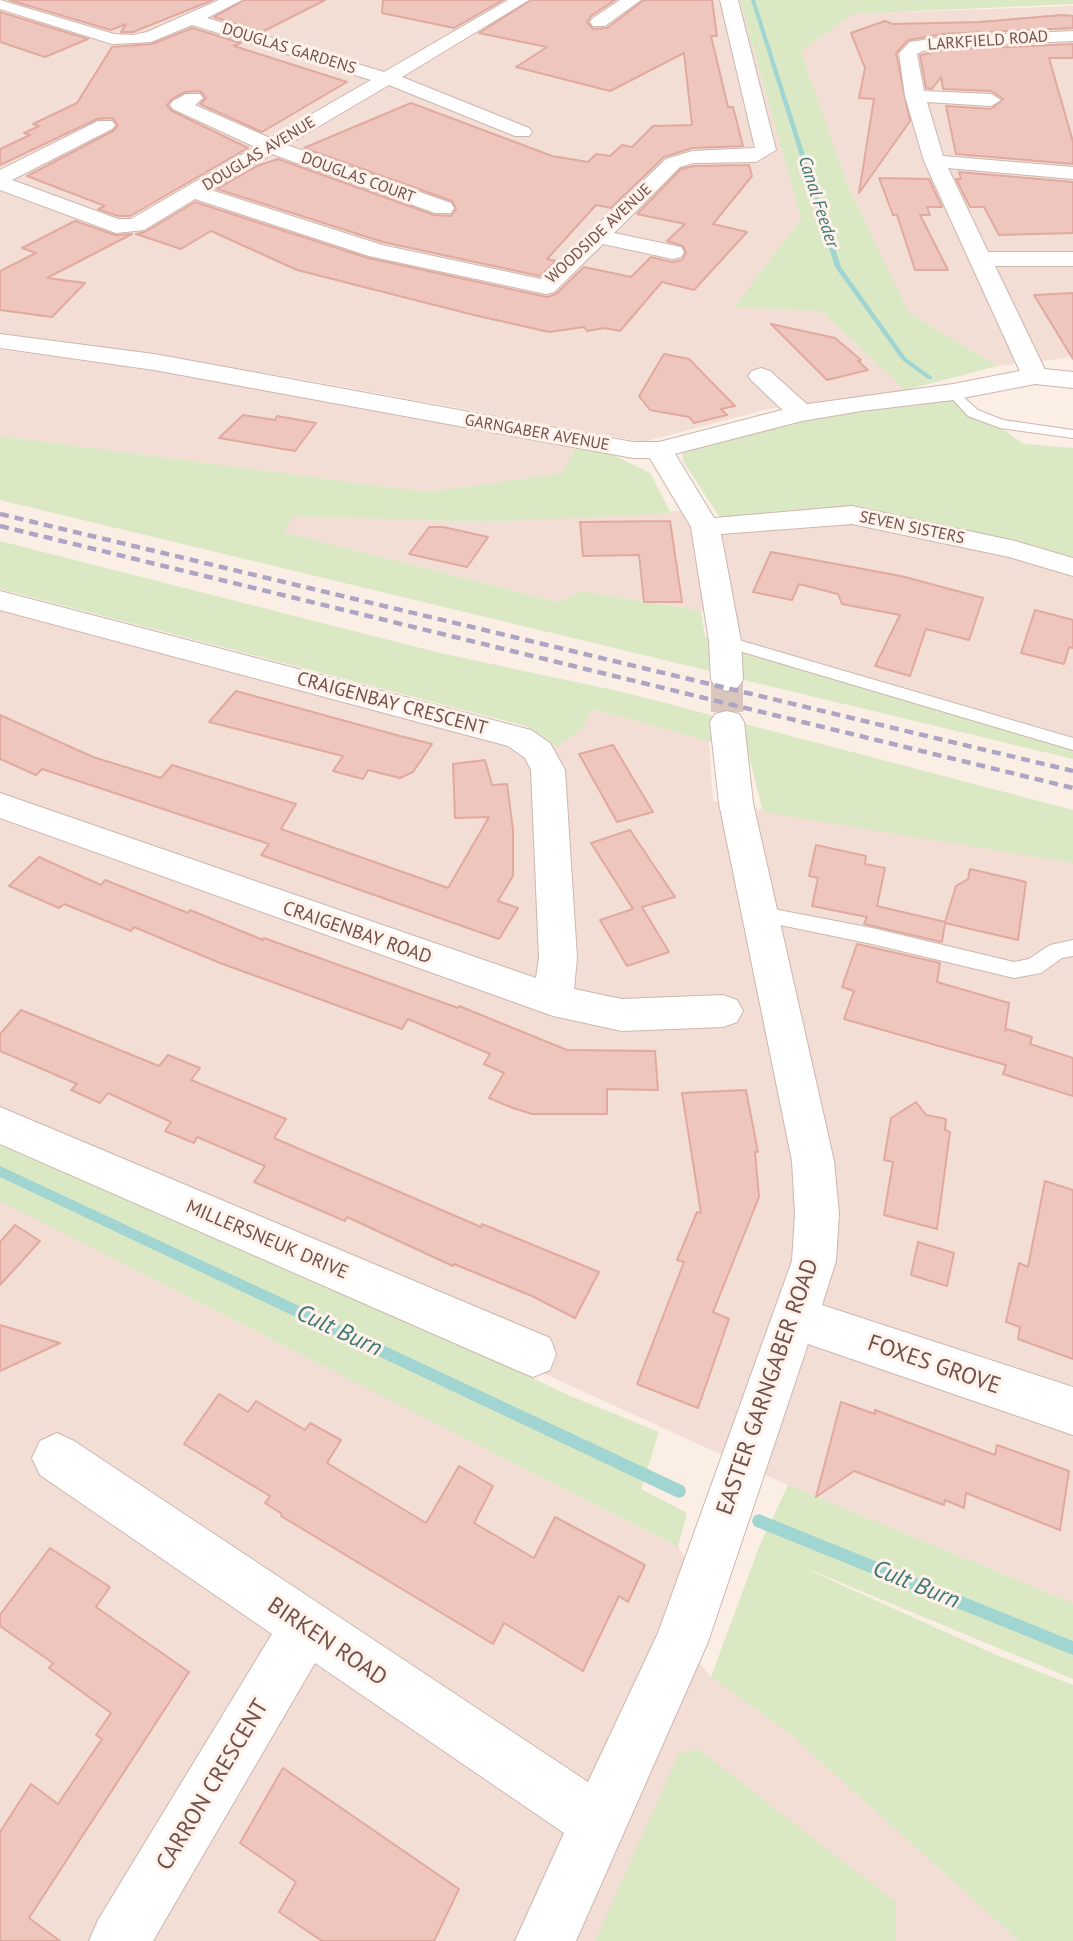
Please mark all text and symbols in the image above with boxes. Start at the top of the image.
street label: DOUGLAS GARDENS [220,19,358,79]
street label: LARKFIELD ROAD [927,27,1049,55]
street label: DOUGLAS AVENUE [199,113,319,195]
street label: DOUGLAS COURT [299,149,417,207]
water label: Canal Feeder [793,154,843,250]
street label: WOODSIDE AVENUE [542,180,656,288]
street label: GARNGABER AVENUE [463,411,611,455]
street label: SEVEN SISTERS [858,507,966,549]
street label: CRAIGENBAY CRESCENT [294,668,490,740]
street label: CRAIGENBAY ROAD [280,897,434,969]
street label: MILLERSNEUK DRIVE [182,1196,352,1284]
street label: EASTER GARNGABER ROAD [711,1255,825,1519]
water label: Cult Burn [292,1299,386,1363]
street label: FOXES GROVE [864,1329,1004,1401]
water label: Cult Burn [868,1555,964,1615]
street label: BIRKEN ROAD [262,1592,392,1692]
street label: CARRON CRESCENT [151,1694,275,1876]

